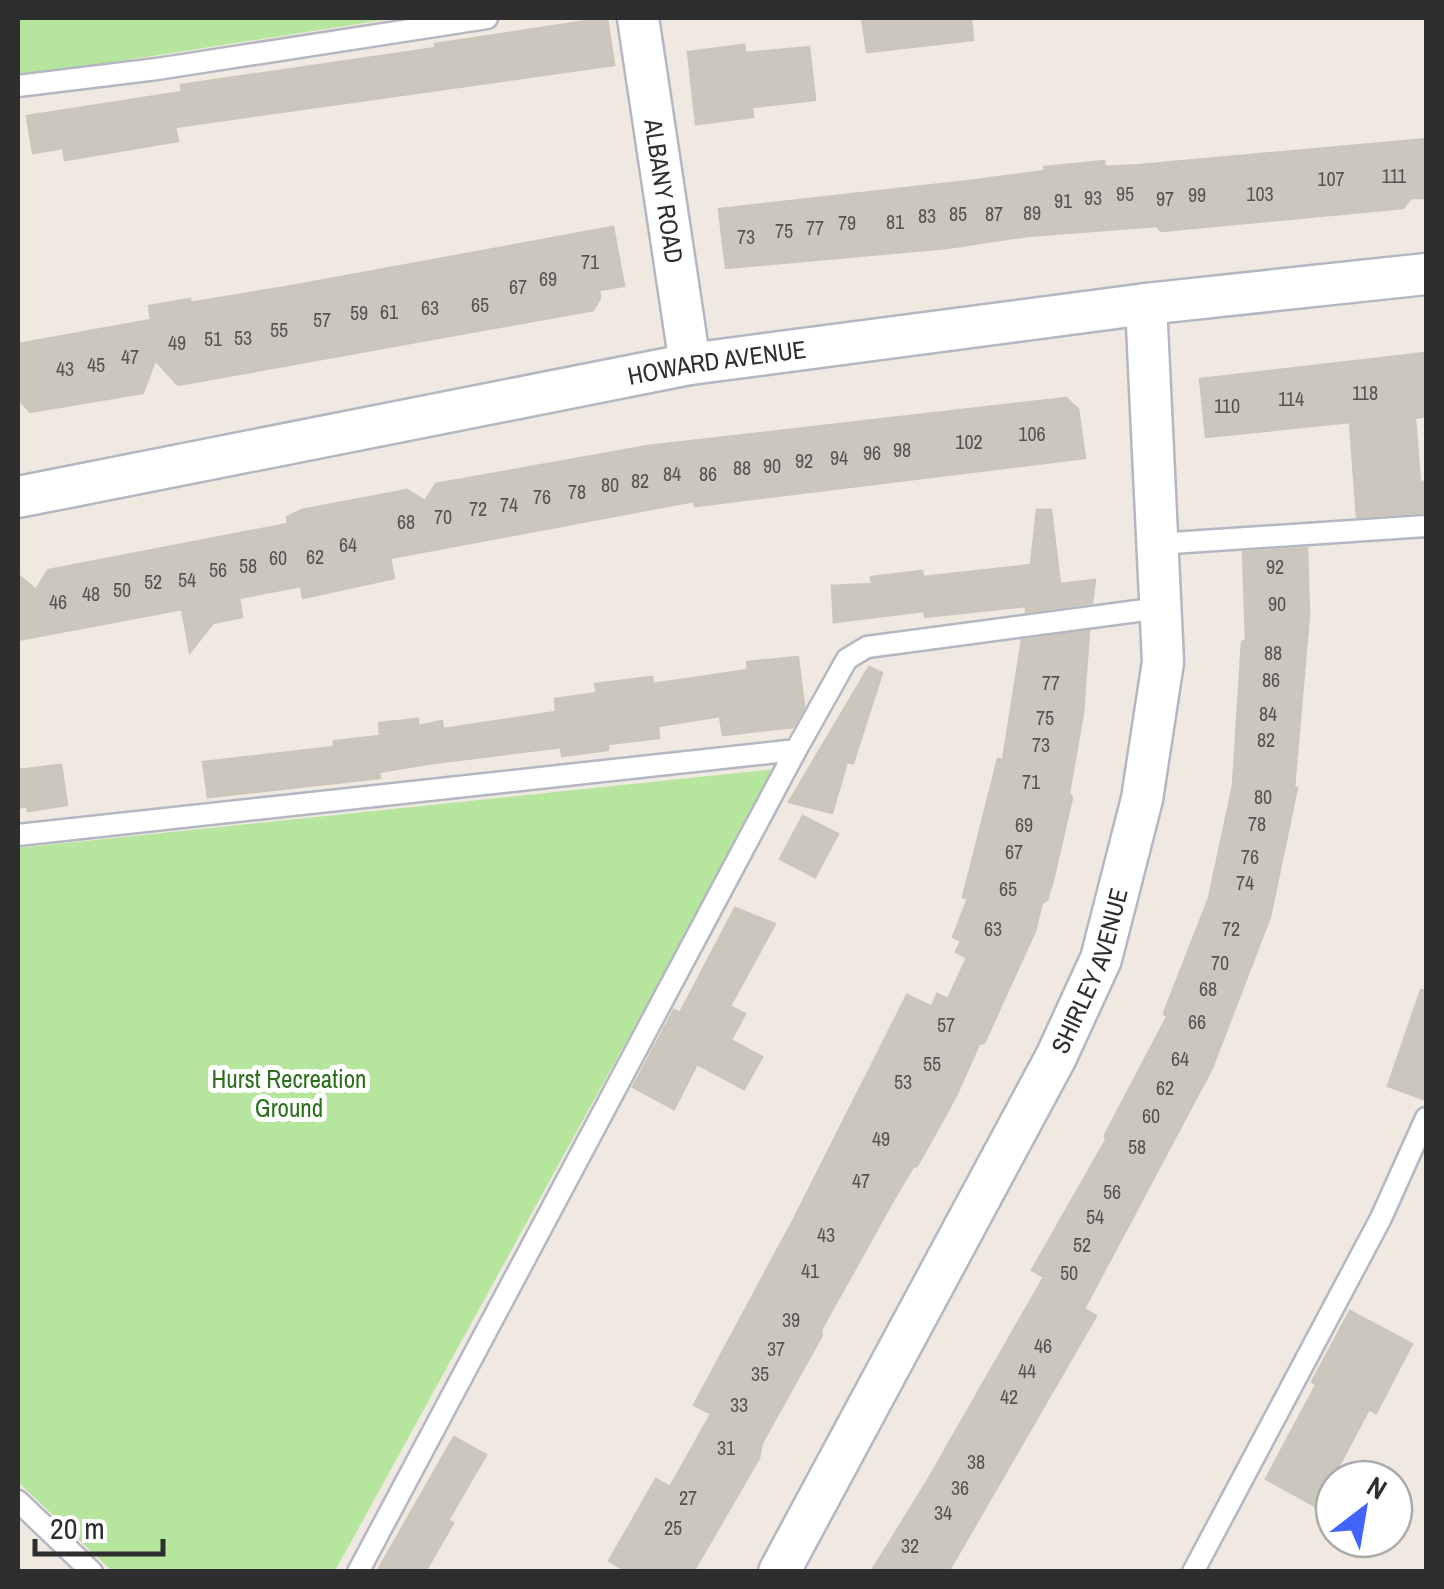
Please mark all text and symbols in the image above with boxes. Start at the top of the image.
street label: ALBANY ROAD [636,116,692,266]
house number: 111 [1382,162,1406,189]
house number: 107 [1317,165,1345,192]
house number: 95 [1116,180,1134,207]
house number: 103 [1246,180,1274,207]
house number: 99 [1188,181,1206,208]
house number: 93 [1084,184,1102,211]
house number: 97 [1156,185,1174,212]
house number: 91 [1054,187,1072,214]
house number: 89 [1023,199,1041,226]
house number: 85 [949,200,967,227]
house number: 87 [985,200,1003,227]
house number: 83 [918,202,936,229]
house number: 81 [886,208,904,235]
house number: 79 [838,209,856,236]
house number: 77 [806,214,824,241]
house number: 75 [775,217,793,244]
house number: 73 [737,223,755,250]
house number: 71 [581,248,599,275]
house number: 69 [539,265,557,292]
house number: 67 [509,273,527,300]
house number: 65 [471,291,489,318]
house number: 63 [421,294,439,321]
house number: 61 [380,298,398,325]
house number: 59 [350,299,368,326]
house number: 57 [313,306,331,333]
house number: 55 [270,316,288,343]
house number: 53 [234,324,252,351]
house number: 51 [204,325,222,352]
house number: 49 [168,329,186,356]
street label: HOWARD AVENUE [625,332,808,393]
house number: 47 [121,343,139,370]
house number: 45 [87,351,105,378]
house number: 43 [56,355,74,382]
house number: 118 [1352,379,1378,406]
house number: 114 [1278,385,1304,412]
house number: 110 [1214,392,1240,419]
house number: 106 [1018,420,1046,447]
house number: 102 [955,428,983,455]
house number: 98 [893,436,911,463]
house number: 96 [863,439,881,466]
house number: 94 [830,444,848,471]
house number: 92 [795,447,813,474]
house number: 90 [763,452,781,479]
house number: 88 [733,454,751,481]
house number: 84 [663,460,681,487]
house number: 86 [699,460,717,487]
house number: 82 [631,467,649,494]
house number: 80 [601,471,619,498]
house number: 78 [568,478,586,505]
house number: 76 [533,483,551,510]
house number: 74 [500,491,518,518]
house number: 72 [469,495,487,522]
house number: 70 [434,503,452,530]
house number: 68 [397,508,415,535]
house number: 64 [339,531,357,558]
house number: 62 [306,543,324,570]
house number: 60 [269,544,287,571]
house number: 58 [239,552,257,579]
house number: 92 [1266,553,1284,580]
house number: 56 [209,556,227,583]
house number: 54 [178,566,196,593]
house number: 52 [144,568,162,595]
house number: 50 [113,576,131,603]
house number: 48 [82,580,100,607]
house number: 46 [49,588,67,615]
house number: 90 [1268,590,1286,617]
house number: 88 [1264,639,1282,666]
house number: 86 [1262,666,1280,693]
house number: 77 [1042,669,1060,696]
house number: 84 [1259,700,1277,727]
house number: 75 [1036,704,1054,731]
house number: 82 [1257,726,1275,753]
house number: 73 [1032,731,1050,758]
house number: 71 [1022,768,1040,795]
house number: 80 [1254,783,1272,810]
house number: 78 [1248,810,1266,837]
house number: 69 [1015,811,1033,838]
house number: 67 [1005,838,1023,865]
house number: 76 [1241,843,1259,870]
house number: 74 [1236,869,1254,896]
house number: 65 [999,875,1017,902]
street label: SHIRLEY AVENUE [1043,884,1136,1059]
house number: 63 [984,915,1002,942]
house number: 72 [1222,915,1240,942]
house number: 70 [1211,949,1229,976]
house number: 68 [1199,975,1217,1002]
house number: 66 [1188,1008,1206,1035]
house number: 57 [937,1011,955,1038]
house number: 64 [1171,1045,1189,1072]
house number: 55 [923,1050,941,1077]
park label: Hurst Recreation Ground [212,1062,366,1125]
house number: 53 [894,1068,912,1095]
house number: 62 [1156,1074,1174,1101]
house number: 60 [1142,1102,1160,1129]
house number: 49 [872,1125,890,1152]
house number: 58 [1128,1133,1146,1160]
house number: 47 [852,1167,870,1194]
house number: 56 [1103,1178,1121,1205]
house number: 54 [1086,1203,1104,1230]
house number: 43 [817,1221,835,1248]
house number: 52 [1073,1231,1091,1258]
house number: 41 [801,1257,819,1284]
house number: 50 [1060,1259,1078,1286]
house number: 39 [782,1306,800,1333]
house number: 46 [1034,1332,1052,1359]
house number: 37 [767,1335,785,1362]
house number: 44 [1018,1357,1036,1384]
house number: 35 [751,1360,769,1387]
house number: 42 [1000,1383,1018,1410]
house number: 33 [730,1391,748,1418]
house number: 31 [717,1434,735,1461]
house number: 38 [967,1448,985,1475]
north arrow [1314,1459,1414,1559]
text: N [1360,1467,1394,1508]
house number: 36 [951,1474,969,1501]
house number: 27 [679,1484,697,1511]
scale bar [35,1494,162,1556]
house number: 34 [934,1499,952,1526]
text: 20 m [50,1508,105,1548]
house number: 25 [664,1514,682,1541]
house number: 32 [901,1532,919,1559]

